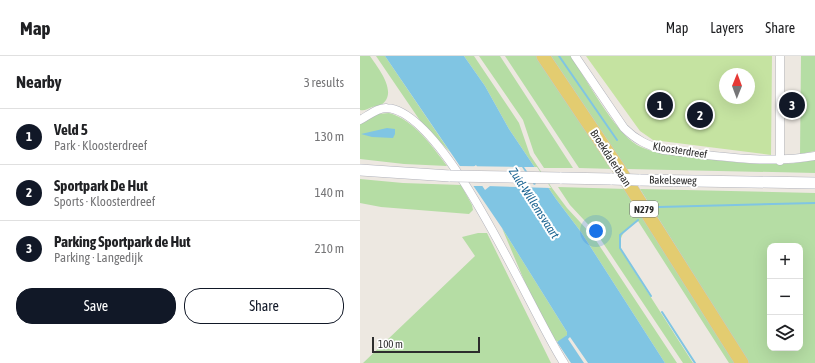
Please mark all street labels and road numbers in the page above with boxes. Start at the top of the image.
street label: Broekdalerbaan [588,127,634,189]
street label: Kloosterdreef [652,140,708,160]
street label: Bakelseweg [649,174,697,186]
road number: N279 [630,201,658,217]

